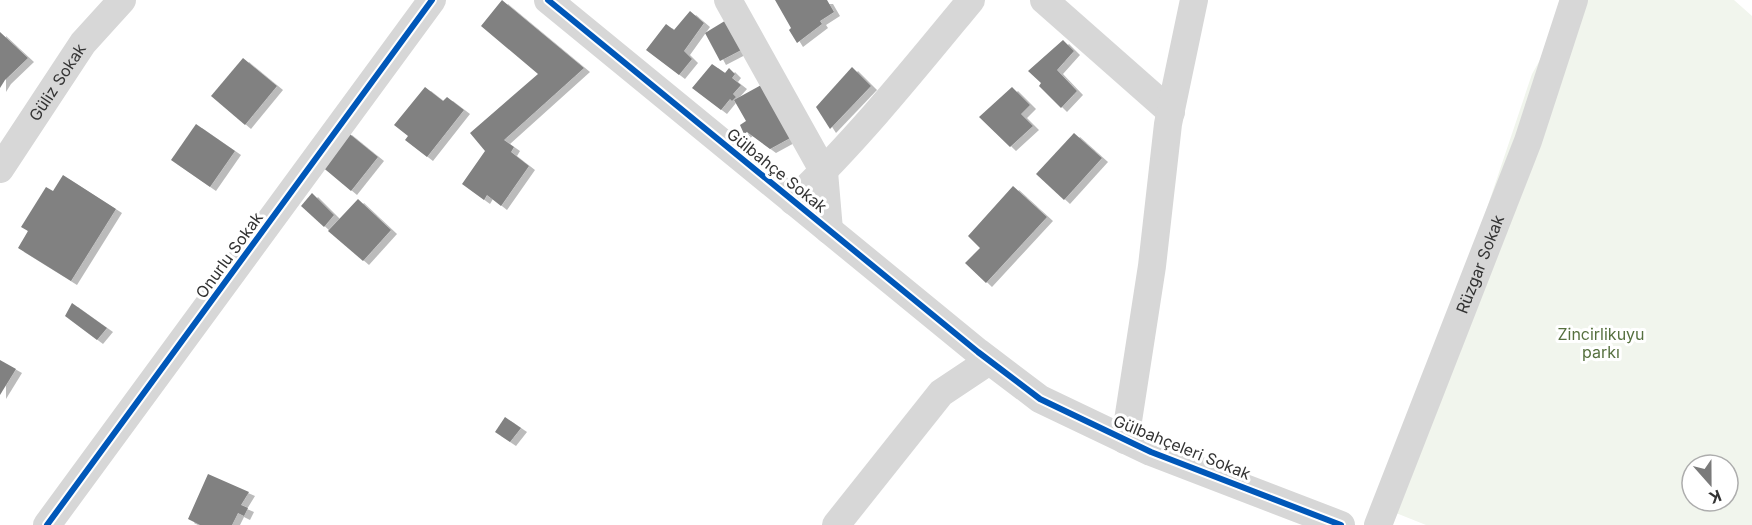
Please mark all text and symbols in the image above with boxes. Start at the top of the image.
street label: Güliz Sokak [24,39,90,125]
street label: Gülbahçe Sokak [723,124,831,217]
street label: Onurlu Sokak [191,208,267,302]
street label: Rüzgar Sokak [1452,212,1508,316]
park label: Zincirlikuyu parkı [1557,324,1645,362]
street label: Gülbahçeleri Sokak [1110,410,1254,484]
north arrow [1680,453,1740,513]
text: K [1706,486,1724,509]

